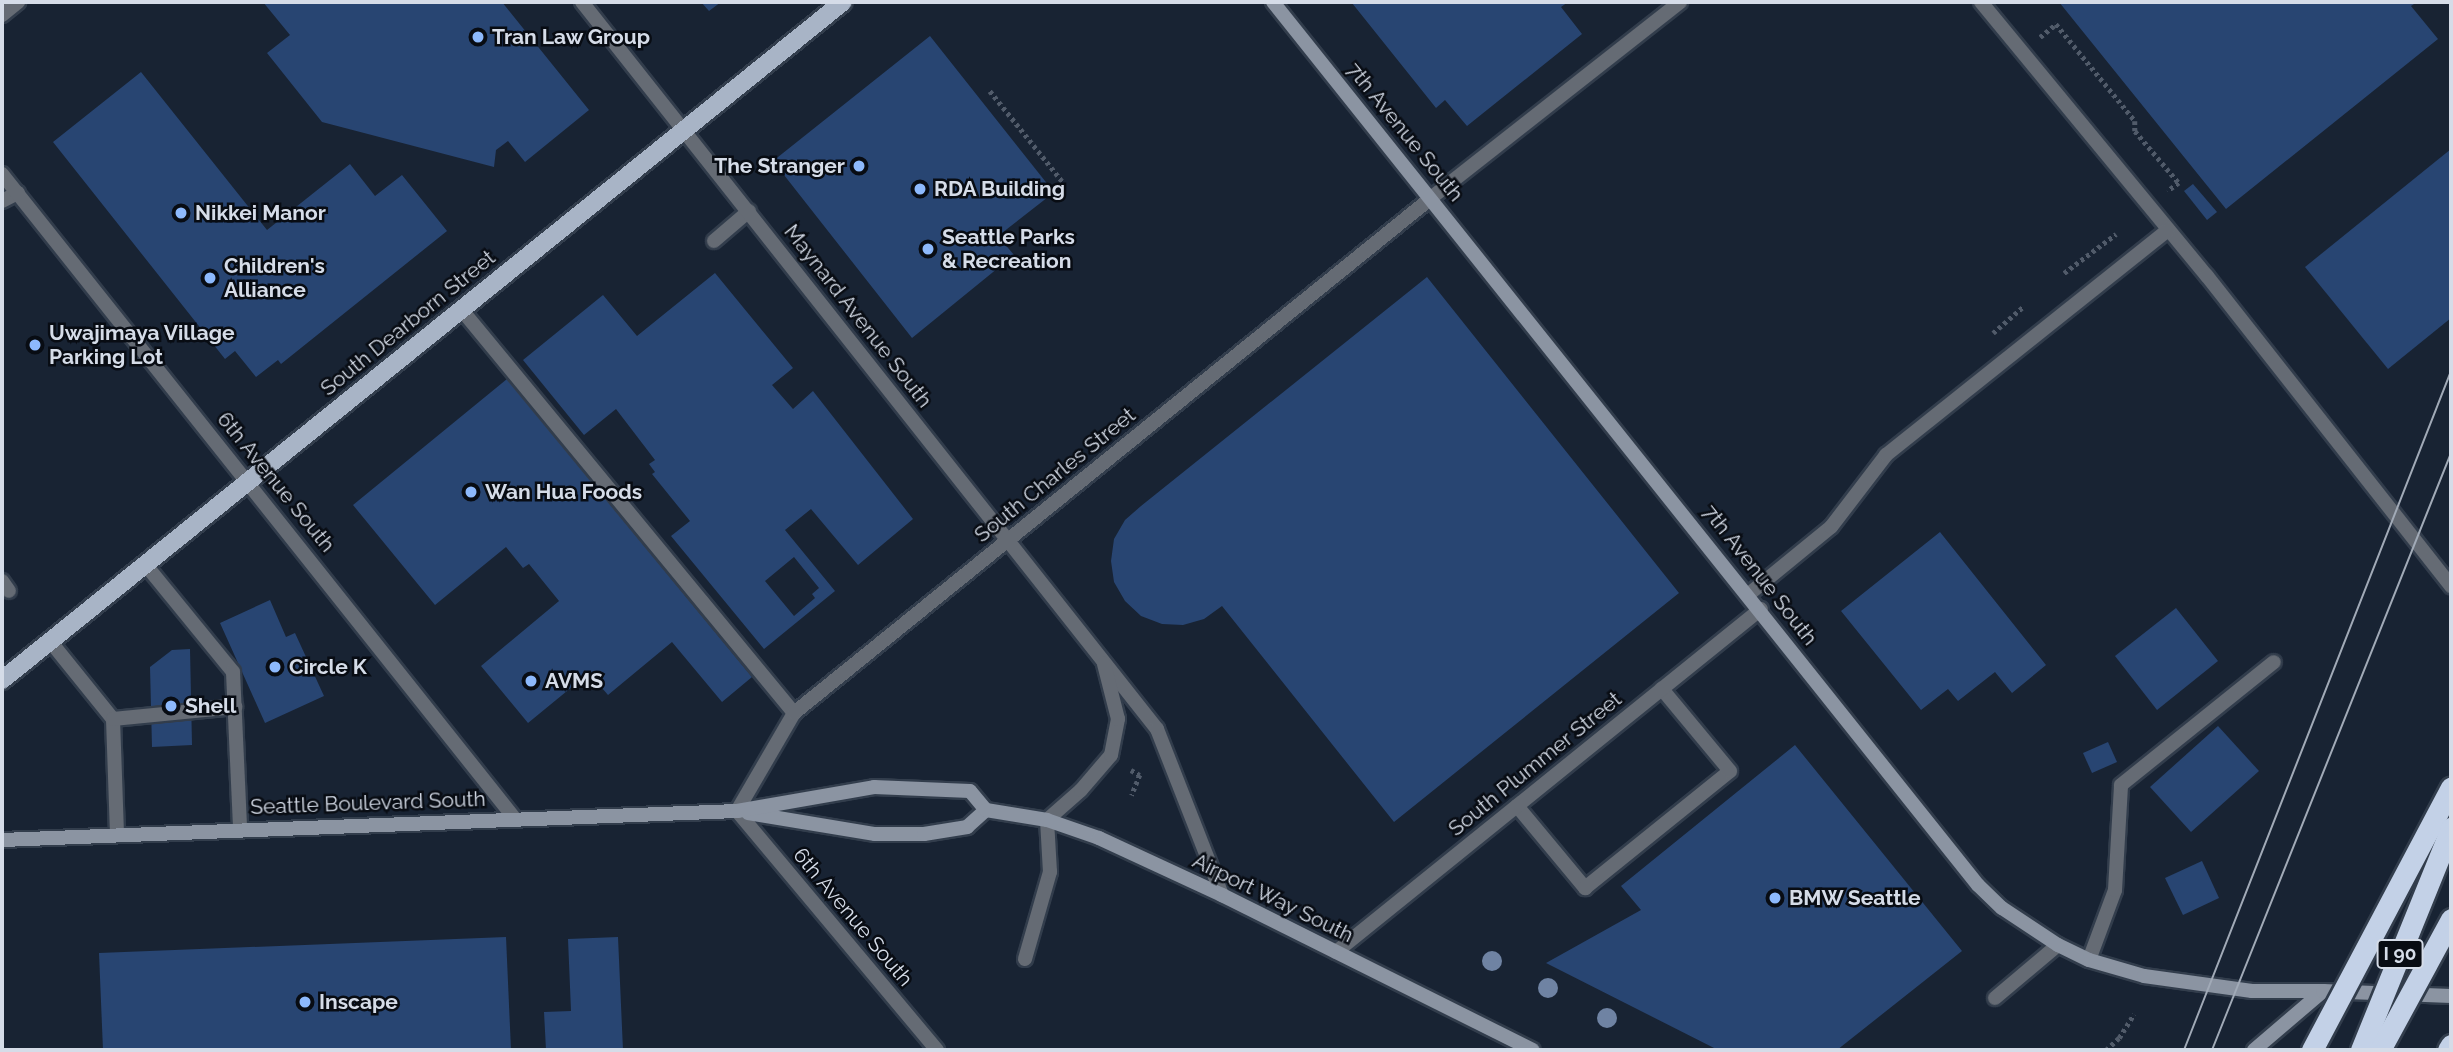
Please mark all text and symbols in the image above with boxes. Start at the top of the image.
place label: Tran Law Group [492,24,651,50]
marker: Tran Law Group [470,29,486,45]
street label: 7th Avenue South [1341,57,1469,207]
place label: The Stranger [714,153,845,179]
marker: The Stranger [851,158,867,174]
place label: RDA Building [934,176,1066,202]
marker: RDA Building [912,181,928,197]
place label: Nikkei Manor [195,200,326,226]
marker: Nikkei Manor [173,205,189,221]
street label: Maynard Avenue South [778,219,938,413]
place label: Seattle Parks & Recreation [942,224,1075,274]
marker: Seattle Parks & Recreation [920,241,936,257]
street label: South Dearborn Street [316,245,500,401]
place label: Children's Alliance [224,253,325,303]
marker: Children's Alliance [202,270,218,286]
place label: Uwajimaya Village Parking Lot [49,320,235,370]
marker: Uwajimaya Village Parking Lot [27,337,43,353]
street label: South Charles Street [970,402,1140,548]
street label: 6th Avenue South [212,407,340,557]
place label: Wan Hua Foods [485,479,642,505]
marker: Wan Hua Foods [463,484,479,500]
street label: 7th Avenue South [1697,500,1823,650]
place label: Circle K [289,654,367,680]
marker: Circle K [267,659,283,675]
place label: AVMS [545,668,603,694]
marker: AVMS [523,673,539,689]
street label: South Plummer Street [1443,686,1627,842]
place label: Shell [185,693,236,719]
marker: Shell [163,698,179,714]
street label: Seattle Boulevard South [250,786,486,820]
street label: 6th Avenue South [788,843,918,991]
street label: Airport Way South [1188,848,1358,948]
place label: BMW Seattle [1789,885,1921,911]
marker: BMW Seattle [1767,890,1783,906]
road number: I 90 [2376,938,2424,970]
place label: Inscape [319,989,398,1015]
marker: Inscape [297,994,313,1010]

